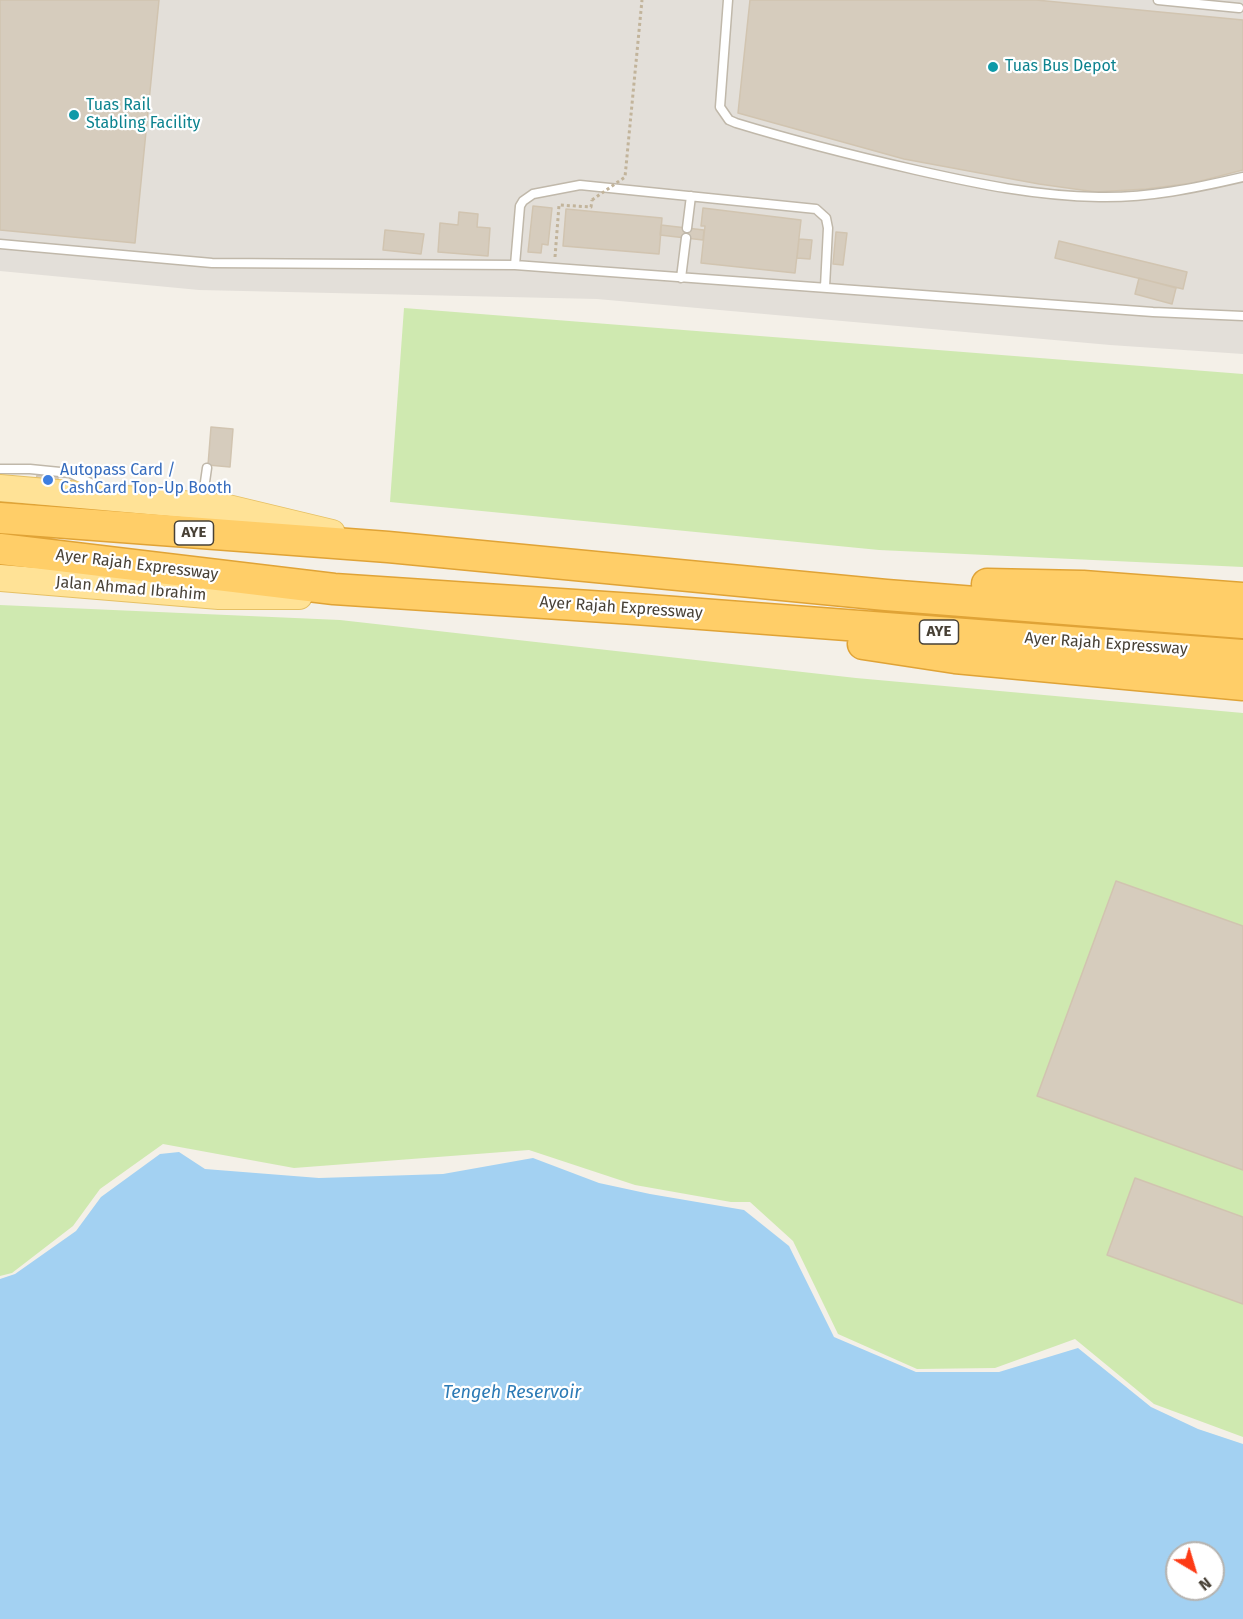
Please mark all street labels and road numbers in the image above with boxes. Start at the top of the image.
road number: AYE [174,521,214,545]
street label: Ayer Rajah Expressway [55,546,219,584]
street label: Jalan Ahmad Ibrahim [55,573,207,605]
street label: Ayer Rajah Expressway [539,593,703,623]
road number: AYE [920,620,958,644]
street label: Ayer Rajah Expressway [1024,629,1188,659]

